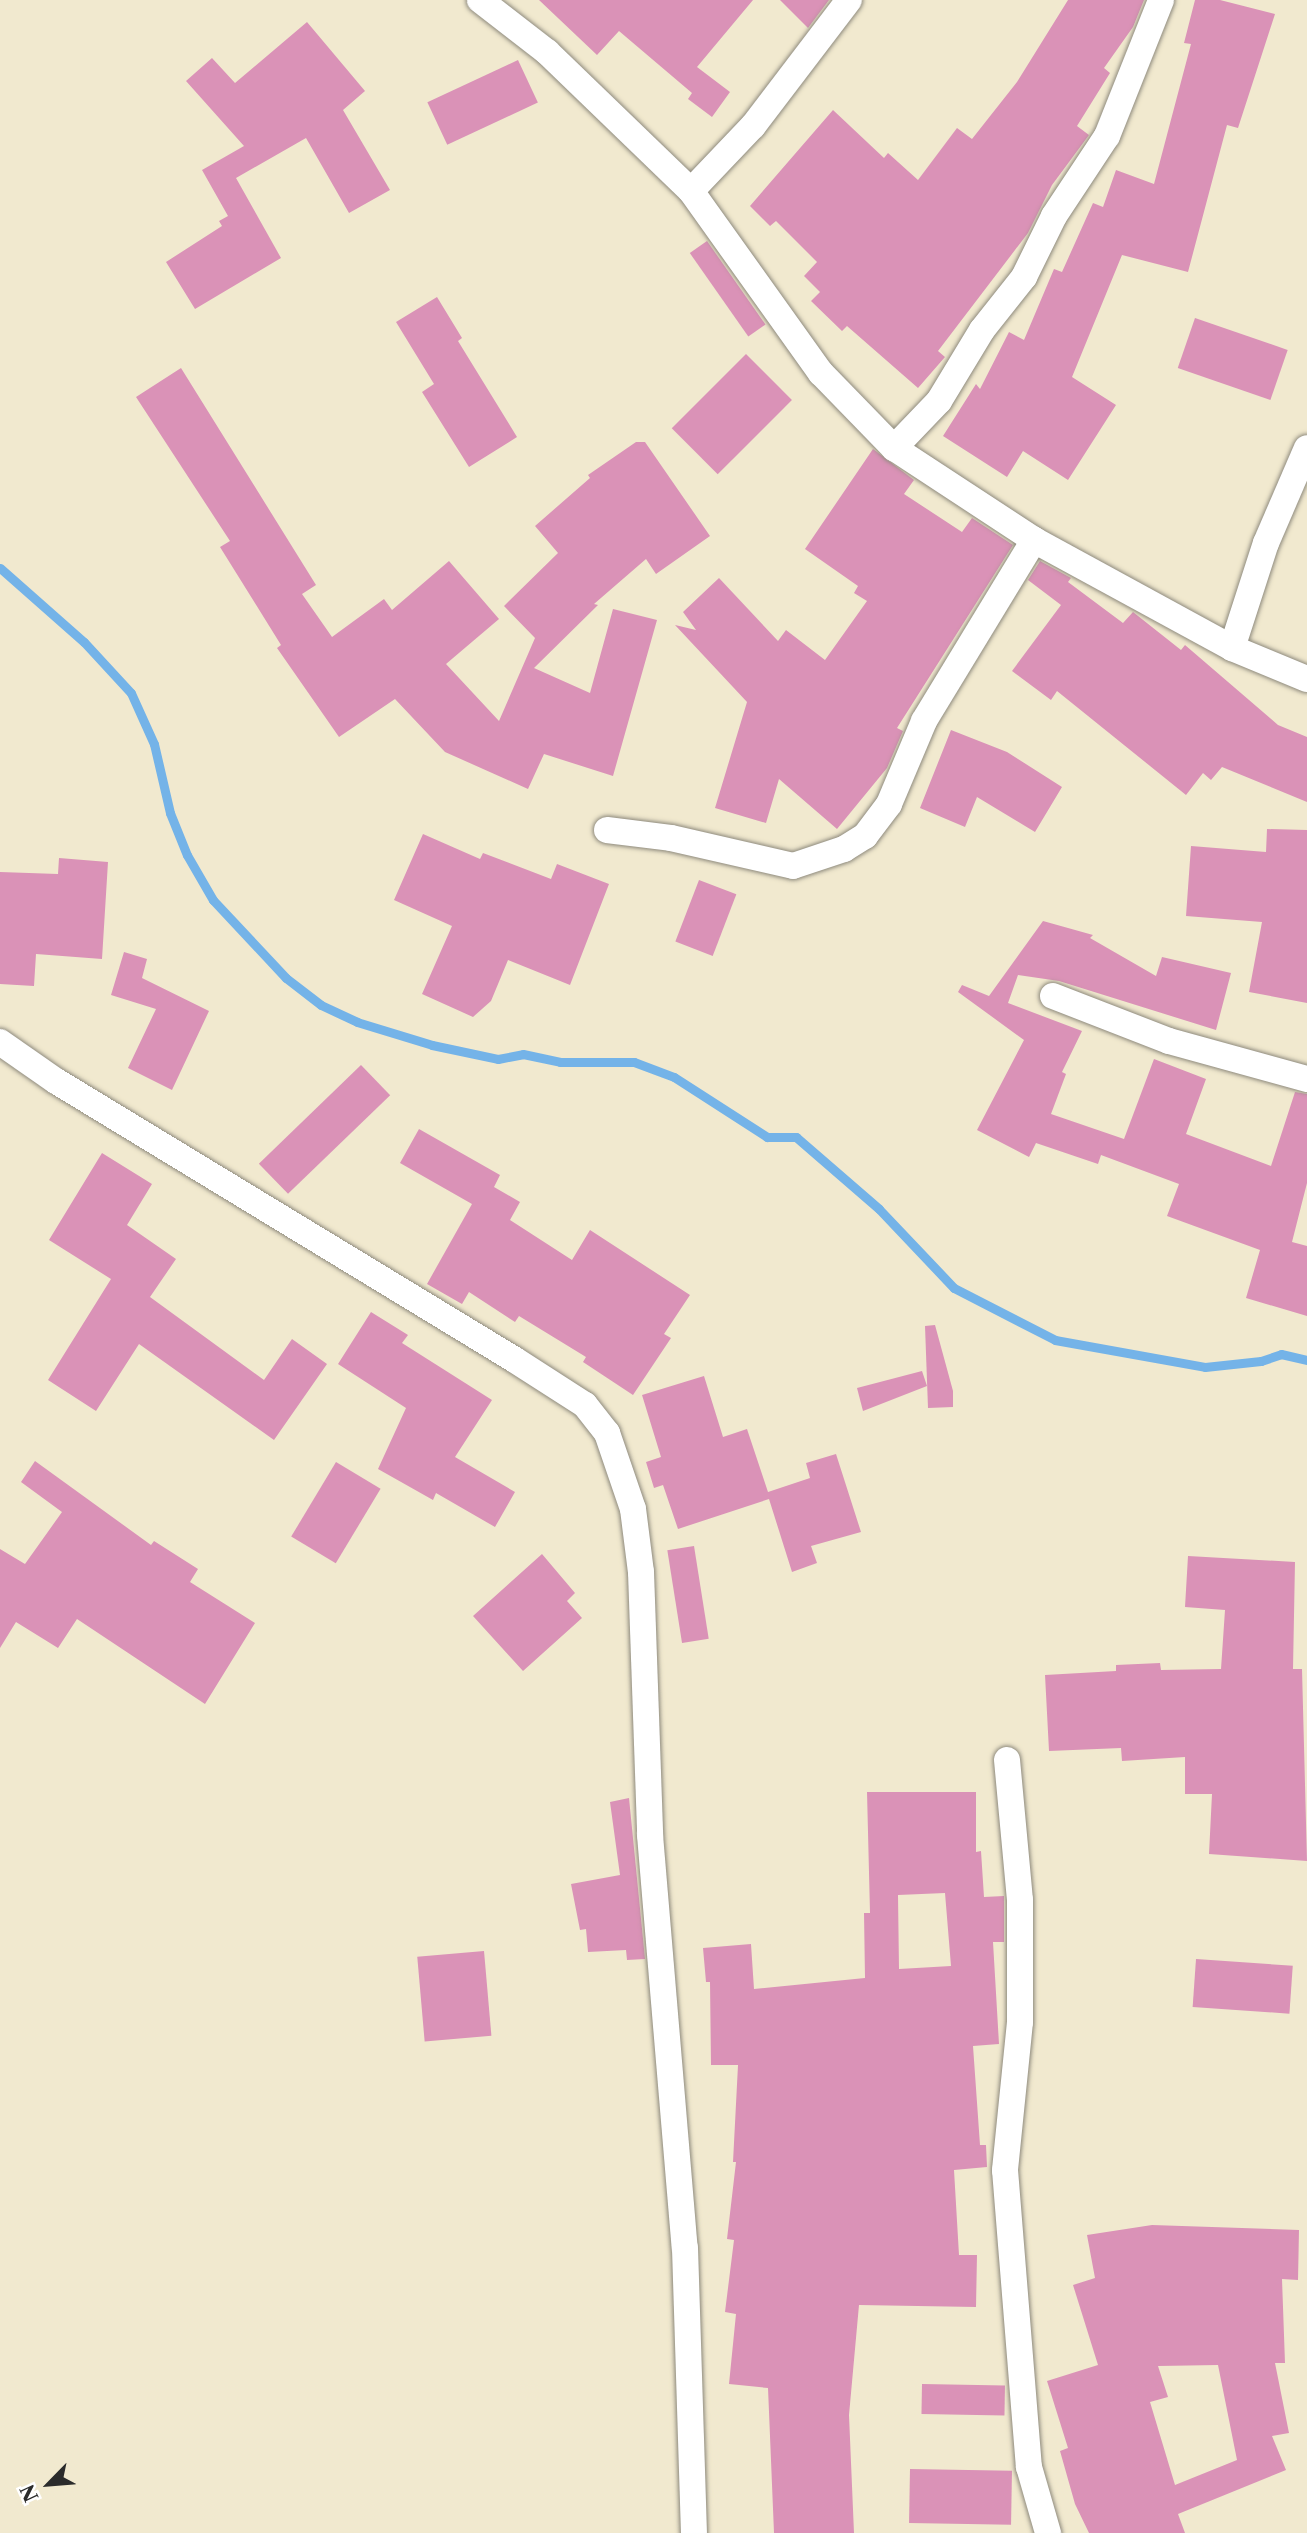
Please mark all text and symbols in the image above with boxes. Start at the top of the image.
north arrow [14,2449,84,2519]
text: N [16,2481,43,2505]

